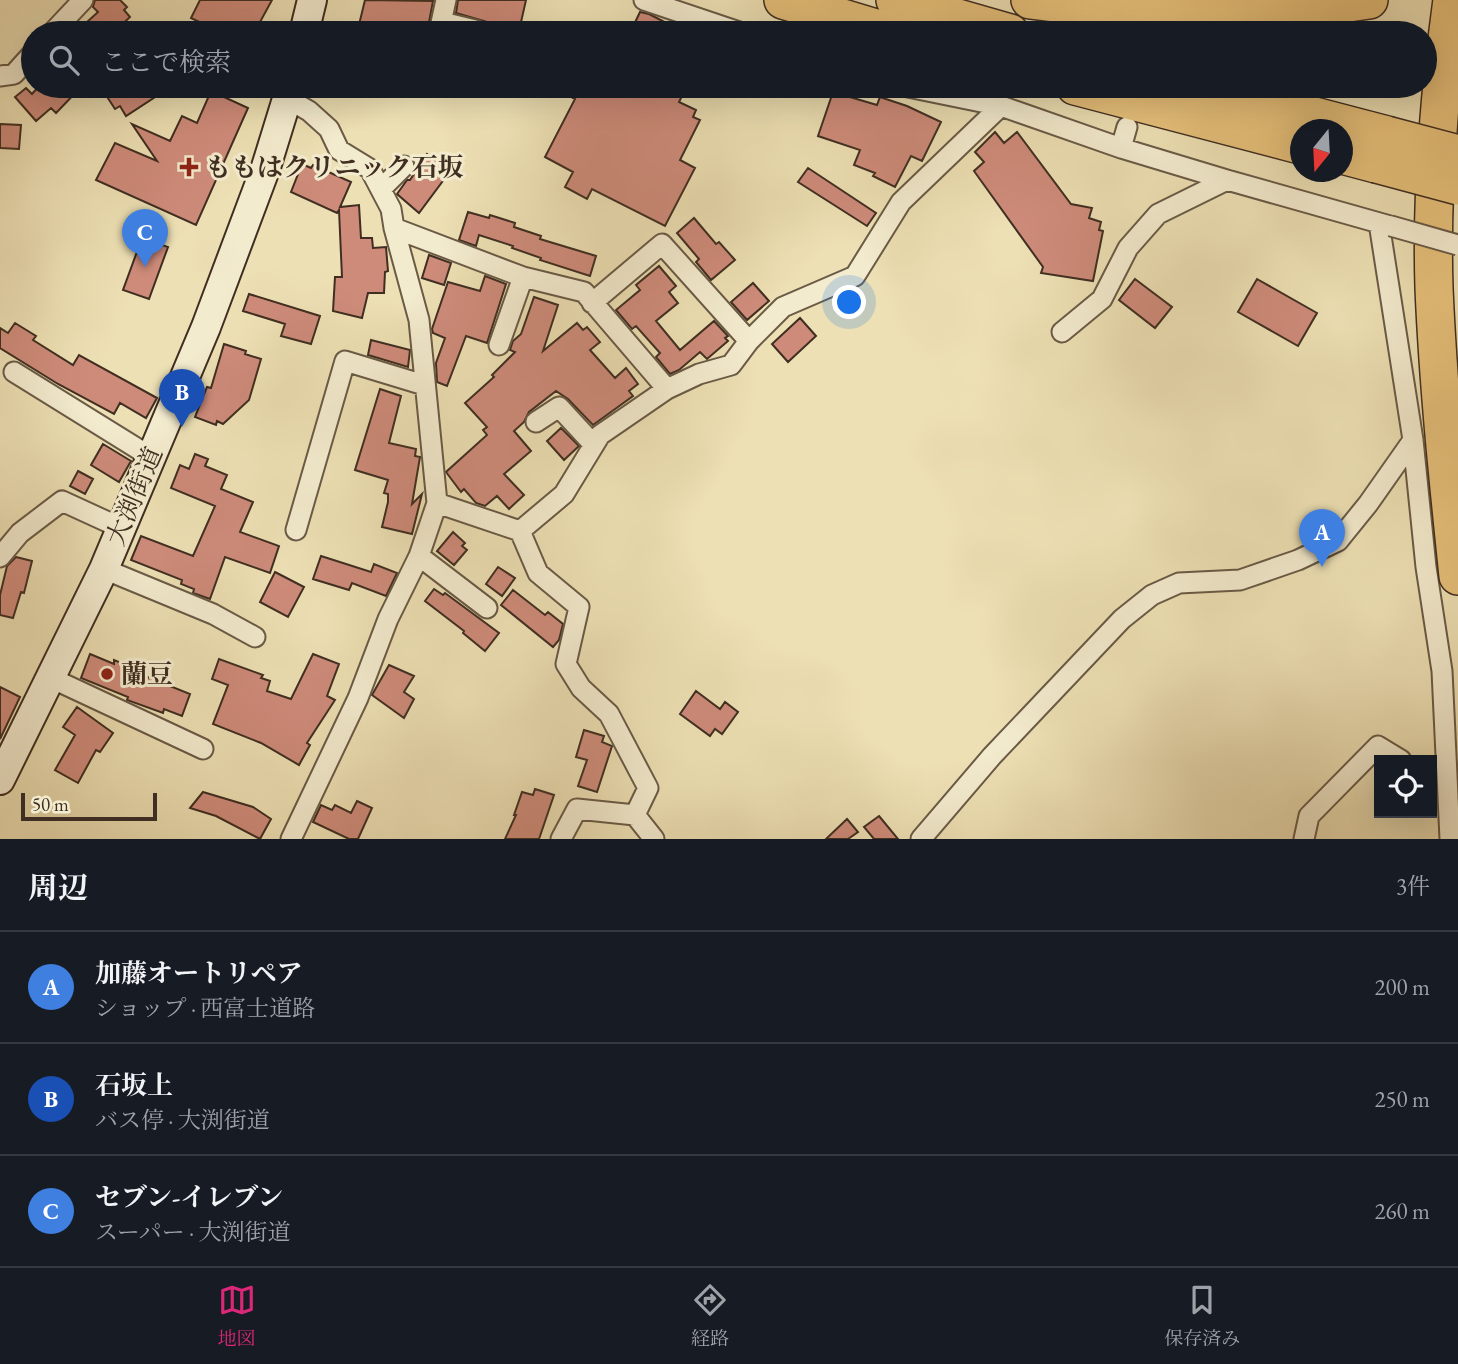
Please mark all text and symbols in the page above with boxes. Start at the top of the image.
search box [21,21,1437,98]
icon: search [45,41,83,79]
text: ここで検索 [101,45,231,79]
north arrow [1290,119,1353,182]
place label: ももはクリニック石坂 [205,150,463,184]
marker: ももはクリニック石坂 [179,157,199,177]
pin: C [122,209,168,267]
your location [832,285,866,319]
pin: B [159,369,205,427]
street label: 大渕街道 [98,441,170,551]
pin: A [1299,509,1345,567]
place label: 蘭豆 [121,657,173,691]
marker: 蘭豆 [99,666,115,682]
map controls [1374,755,1437,818]
button: locate [1374,755,1437,818]
scale bar [21,790,158,822]
text: 50 m [32,792,69,817]
text: 周辺 [28,868,88,907]
text: 3件 [1396,871,1430,901]
text: 加藤オートリペア [95,956,302,990]
text: A [43,972,59,1002]
text: 200 m [1374,972,1430,1002]
text: ショップ · 西富士道路 [95,993,315,1023]
text: 石坂上 [95,1068,173,1102]
text: B [44,1084,58,1114]
text: 250 m [1374,1084,1430,1114]
text: バス停 · 大渕街道 [95,1105,270,1135]
text: セブン-イレブン [95,1180,283,1214]
text: C [43,1196,59,1226]
text: 260 m [1374,1196,1430,1226]
text: スーパー · 大渕街道 [95,1217,291,1247]
tab: 地図 [218,1281,256,1351]
tab: 経路 [691,1281,729,1351]
tab: 保存済み [1164,1281,1240,1351]

